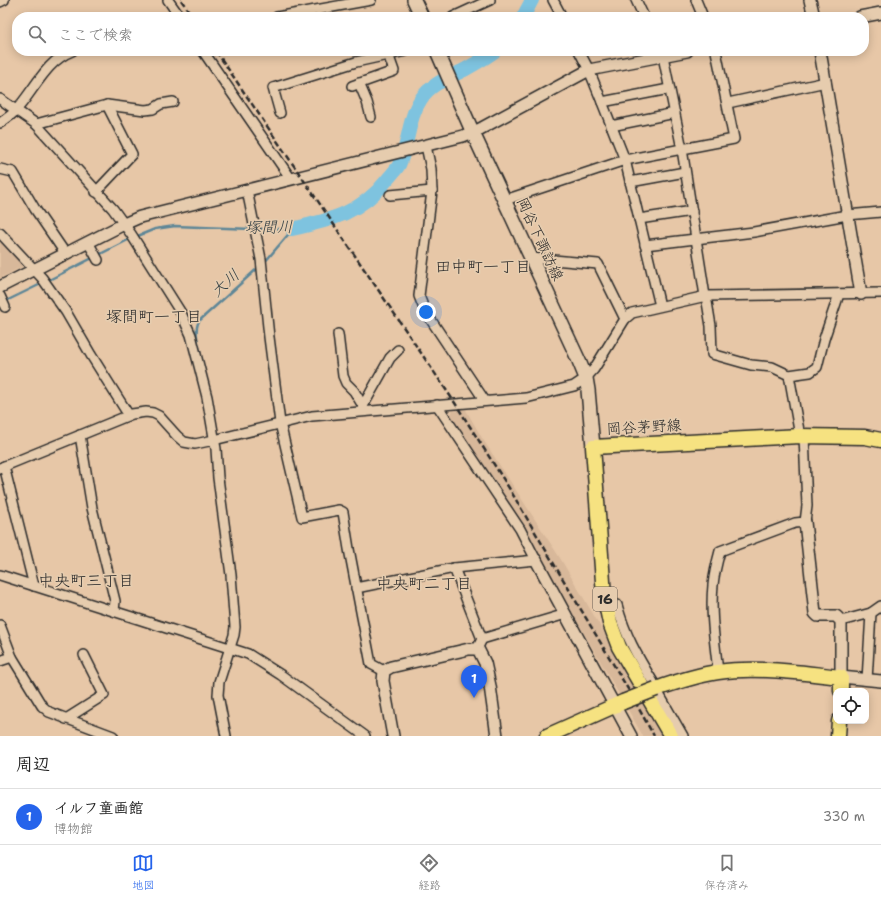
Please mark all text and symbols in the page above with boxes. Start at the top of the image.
search box [12,12,869,56]
icon: search [26,23,48,45]
text: ここで検索 [58,25,133,45]
street label: 岡谷下諏訪線 [512,194,568,284]
water label: 塚間川 [245,216,293,238]
district label: 田中町一丁目 [435,256,531,277]
water label: 大川 [206,264,244,302]
your location [416,302,436,322]
district label: 塚間町一丁目 [106,306,202,327]
street label: 岡谷茅野線 [606,415,682,439]
district label: 中央町三丁目 [38,570,134,591]
district label: 中央町二丁目 [376,573,472,594]
road number: 16 [593,587,617,611]
pin: 1 [461,665,487,698]
map controls [833,688,869,724]
button: locate [833,688,869,724]
text: 周辺 [16,753,50,775]
text: イルフ童画館 [54,798,143,818]
text: 1 [26,808,32,825]
text: 330 m [823,808,865,825]
text: 博物館 [54,820,93,837]
tab: 地図 [132,852,154,893]
tab: 経路 [418,852,440,893]
tab: 保存済み [705,852,749,893]

